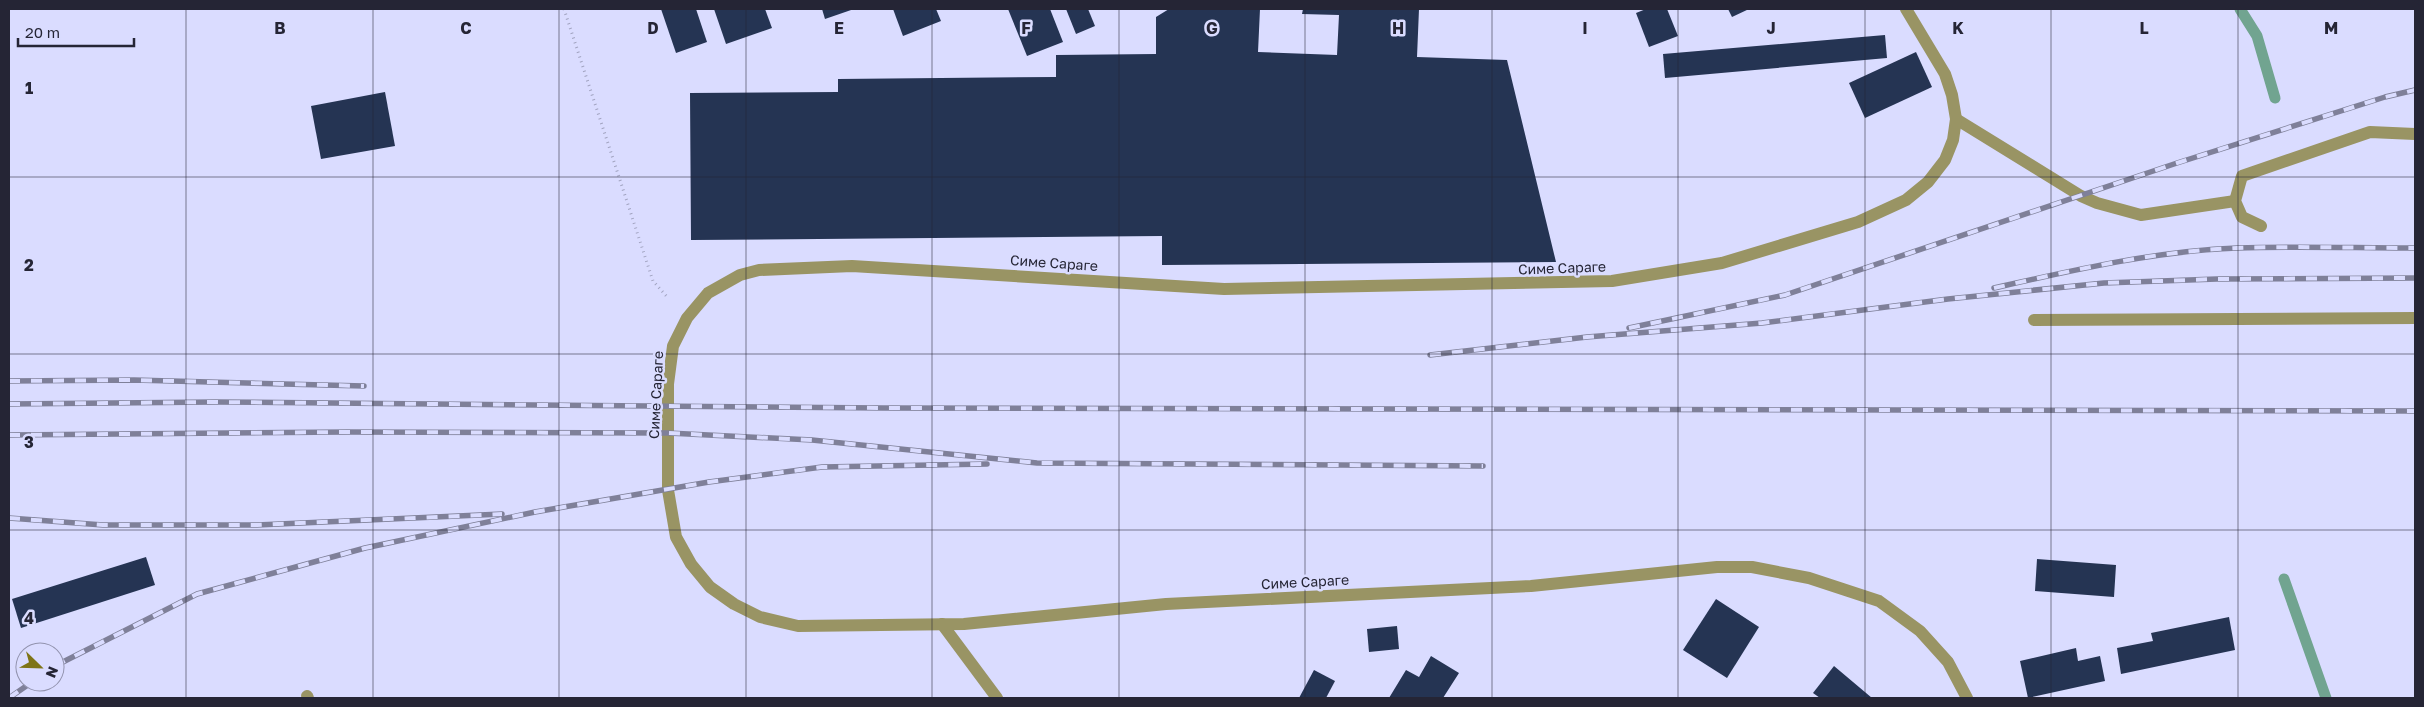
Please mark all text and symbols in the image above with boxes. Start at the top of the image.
scale bar [18,15,134,47]
text: B [274,18,286,38]
text: C [460,18,472,38]
text: D [647,18,659,38]
text: E [834,18,844,38]
text: F [1021,18,1031,38]
text: G [1206,18,1218,38]
text: H [1392,18,1404,38]
text: I [1582,18,1588,38]
text: J [1766,18,1776,38]
text: K [1952,18,1964,38]
text: L [2139,18,2149,38]
text: M [2324,18,2338,38]
text: 20 m [25,23,60,41]
text: 1 [25,78,33,98]
street label: Симе Сараге [1009,251,1099,274]
text: 2 [24,255,34,275]
street label: Симе Сараге [1518,257,1606,278]
street label: Симе Сараге [645,351,666,439]
text: 3 [24,432,34,452]
street label: Симе Сараге [1261,571,1349,592]
text: 4 [24,608,34,628]
north arrow [15,642,65,692]
text: N [43,664,62,680]

